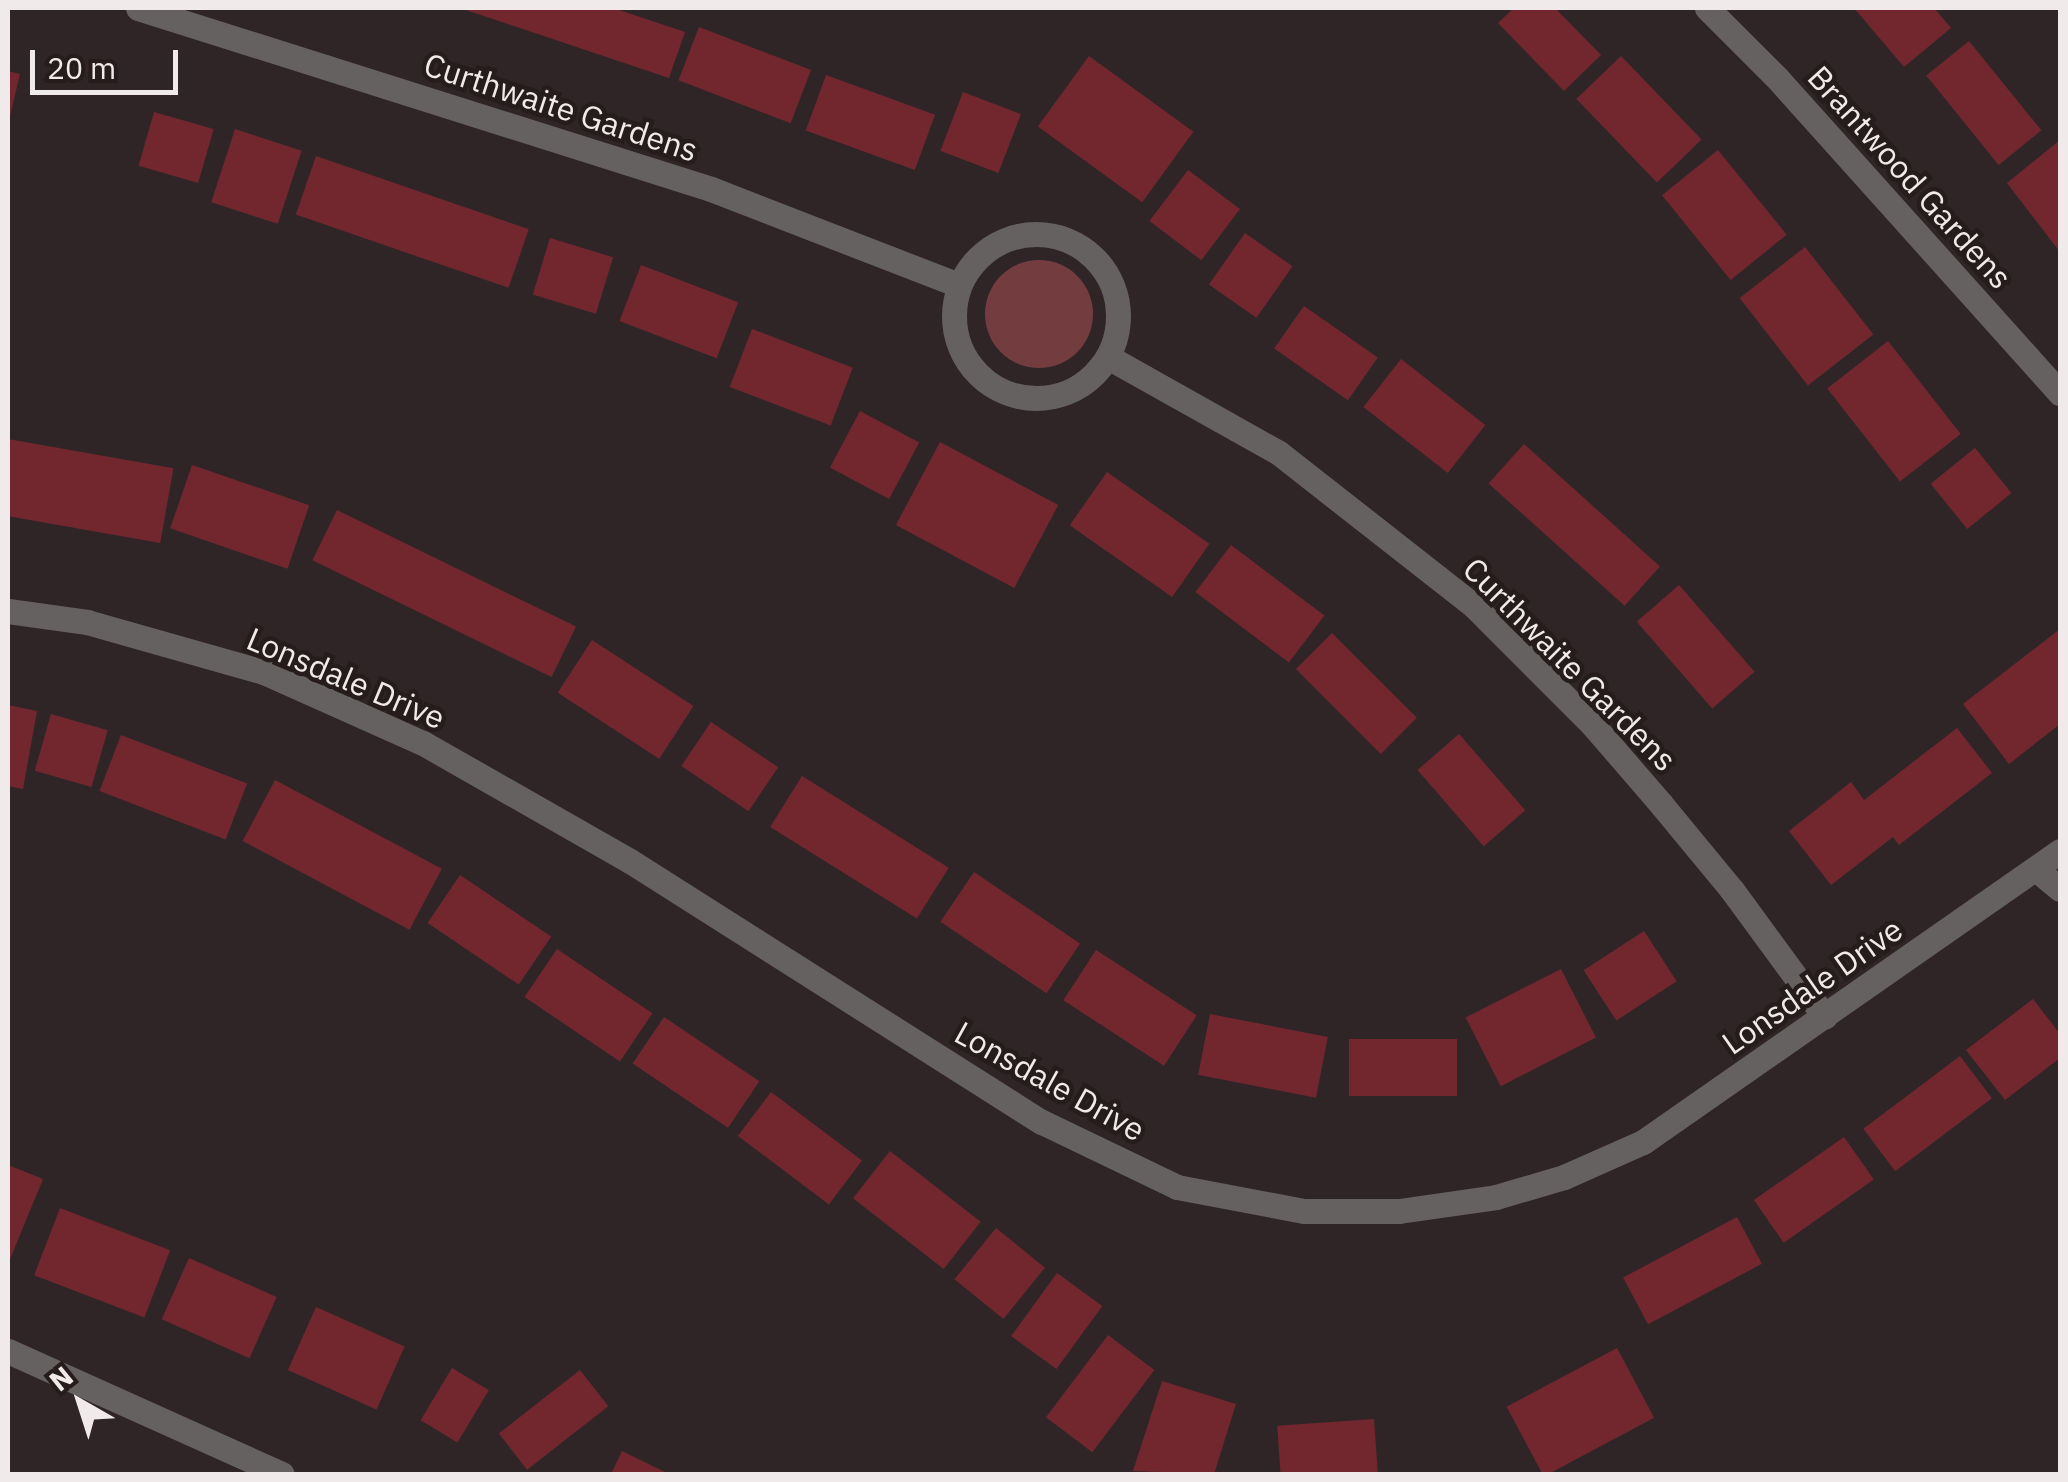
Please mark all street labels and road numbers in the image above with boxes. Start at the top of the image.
street label: Curthwaite Gardens [419,45,703,169]
street label: Brantwood Gardens [1800,58,2020,296]
street label: Curthwaite Gardens [1455,549,1685,779]
street label: Lonsdale Drive [241,619,451,737]
street label: Lonsdale Drive [1715,910,1909,1062]
street label: Lonsdale Drive [948,1013,1152,1149]

